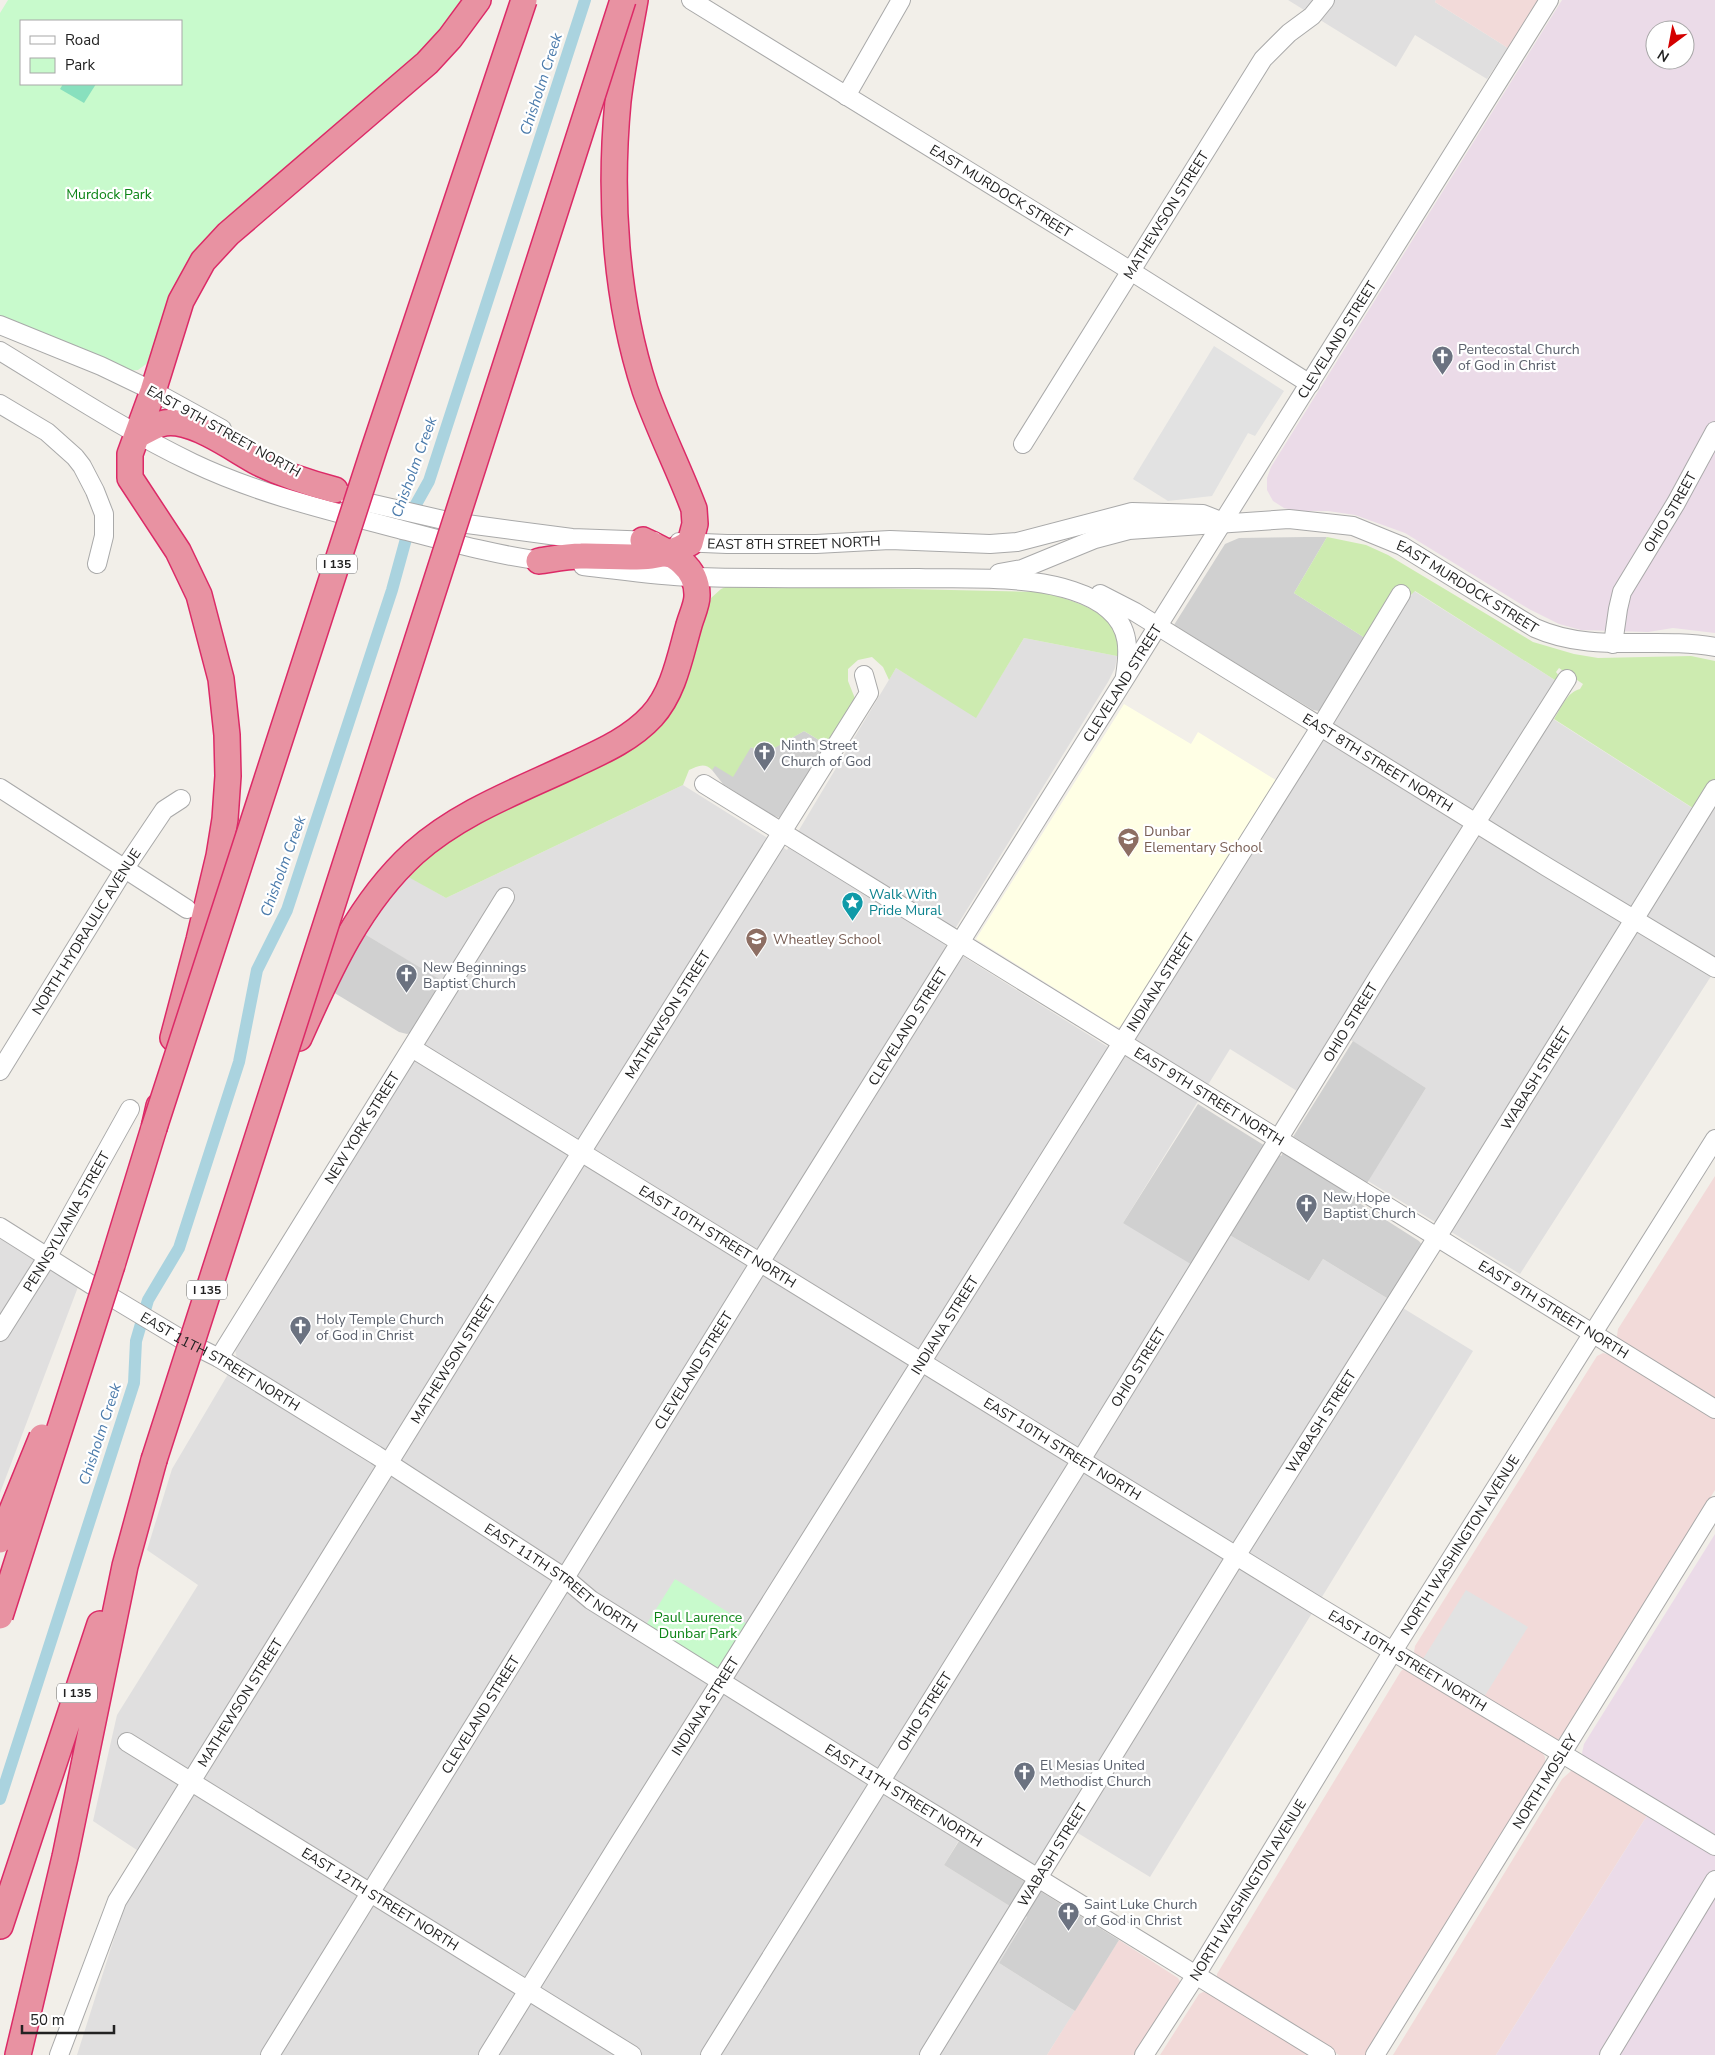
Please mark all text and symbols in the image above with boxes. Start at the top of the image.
legend [20,20,182,85]
north arrow [1645,20,1695,70]
text: Road [65,30,100,50]
water label: Chisholm Creek [515,30,567,138]
text: N [1654,45,1673,66]
text: Park [65,55,95,75]
street label: EAST MURDOCK STREET [926,140,1076,243]
street label: MATHEWSON STREET [1119,147,1214,283]
park label: Murdock Park [66,185,153,204]
street label: CLEVELAND STREET [1293,277,1381,402]
place label: Pentecostal Church of God in Christ [1458,340,1580,375]
church icon: Pentecostal Church of God in Christ [1430,345,1454,376]
street label: EAST 9TH STREET NORTH [143,381,304,482]
water label: Chisholm Creek [386,413,442,520]
street label: OHIO STREET [1639,468,1701,556]
street label: EAST 8TH STREET NORTH [707,532,881,554]
street label: EAST MURDOCK STREET [1394,536,1542,638]
road number: I 135 [317,554,357,574]
street label: CLEVELAND STREET [1079,620,1167,746]
street label: EAST 8TH STREET NORTH [1299,709,1456,816]
place label: Ninth Street Church of God [781,736,871,771]
church icon: Ninth Street Church of God [753,741,777,772]
water label: Chisholm Creek [255,812,311,919]
place label: Dunbar Elementary School [1144,822,1263,857]
school or university icon: Dunbar Elementary School [1116,827,1140,858]
street label: NORTH HYDRAULIC AVENUE [28,845,145,1019]
place label: Walk With Pride Mural [869,885,942,920]
place icon: Walk With Pride Mural [841,890,865,921]
school or university icon: Wheatley School [745,927,769,958]
street label: INDIANA STREET [1122,929,1199,1035]
place label: Wheatley School [773,930,882,949]
street label: MATHEWSON STREET [621,947,715,1082]
place label: New Beginnings Baptist Church [423,958,527,993]
church icon: New Beginnings Baptist Church [395,963,419,994]
street label: CLEVELAND STREET [864,964,952,1089]
street label: OHIO STREET [1319,979,1383,1066]
street label: WABASH STREET [1497,1023,1576,1134]
street label: EAST 9TH STREET NORTH [1130,1043,1288,1150]
street label: NEW YORK STREET [320,1068,405,1188]
street label: PENNSYLVANIA STREET [19,1148,115,1295]
street label: EAST 10TH STREET NORTH [635,1181,800,1293]
place label: New Hope Baptist Church [1323,1188,1416,1223]
church icon: New Hope Baptist Church [1295,1193,1319,1224]
street label: EAST 9TH STREET NORTH [1475,1256,1632,1363]
street label: INDIANA STREET [907,1272,984,1378]
road number: I 135 [187,1280,227,1300]
street label: MATHEWSON STREET [406,1291,501,1427]
street label: CLEVELAND STREET [650,1307,738,1433]
street label: EAST 11TH STREET NORTH [137,1308,303,1416]
place label: Holy Temple Church of God in Christ [316,1310,444,1345]
church icon: Holy Temple Church of God in Christ [288,1315,312,1346]
street label: OHIO STREET [1107,1324,1170,1411]
street label: WABASH STREET [1282,1366,1361,1477]
water label: Chisholm Creek [74,1380,126,1488]
street label: EAST 10TH STREET NORTH [980,1393,1145,1505]
street label: NORTH WASHINGTON AVENUE [1396,1451,1524,1639]
street label: EAST 11TH STREET NORTH [481,1519,641,1637]
street label: EAST 10TH STREET NORTH [1325,1606,1490,1716]
park label: Paul Laurence Dunbar Park [654,1608,742,1643]
street label: MATHEWSON STREET [193,1635,288,1771]
street label: CLEVELAND STREET [437,1652,525,1778]
street label: INDIANA STREET [668,1653,744,1759]
street label: OHIO STREET [893,1668,957,1755]
road number: I 135 [57,1684,97,1702]
street label: NORTH MOSLEY [1508,1730,1582,1833]
street label: EAST 11TH STREET NORTH [821,1740,986,1852]
place label: El Mesias United Methodist Church [1040,1756,1151,1791]
church icon: El Mesias United Methodist Church [1012,1761,1036,1792]
street label: NORTH WASHINGTON AVENUE [1186,1796,1311,1985]
street label: WABASH STREET [1014,1799,1092,1910]
street label: EAST 12TH STREET NORTH [298,1843,462,1955]
place label: Saint Luke Church of God in Christ [1084,1895,1198,1930]
church icon: Saint Luke Church of God in Christ [1056,1900,1080,1931]
scale bar [22,2002,115,2034]
text: 50 m [30,2010,65,2030]

